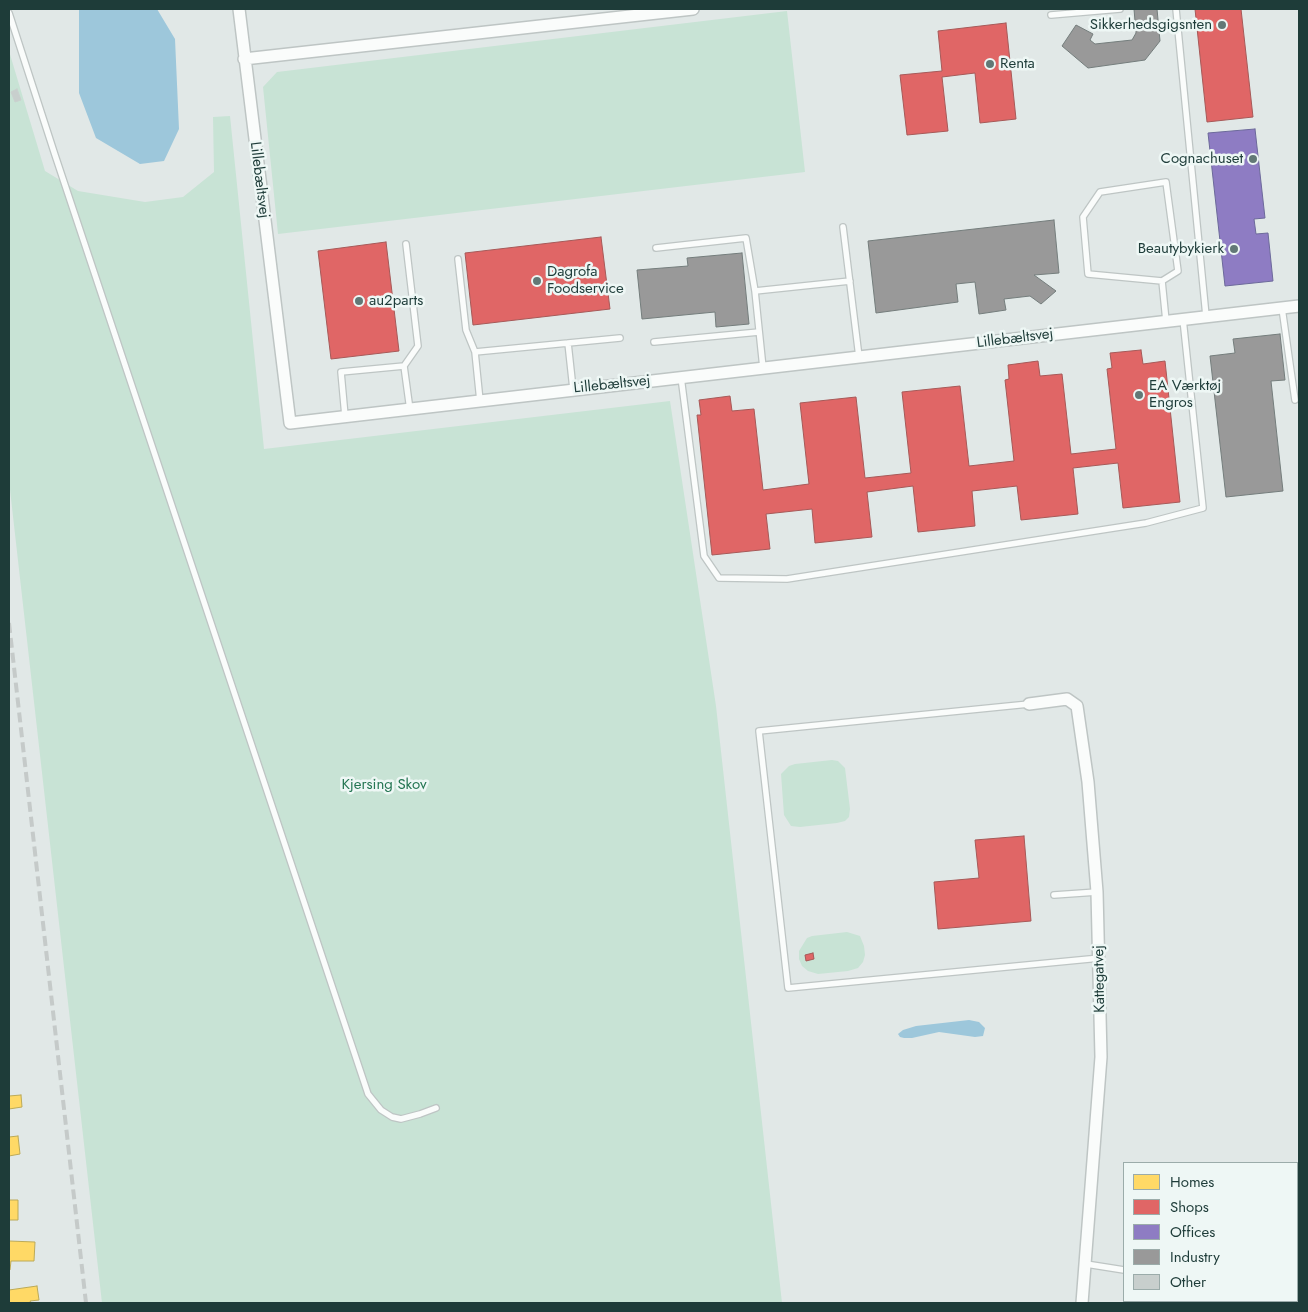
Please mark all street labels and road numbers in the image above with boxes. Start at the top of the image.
street label: Lillebæltsvej [245,141,273,219]
street label: Lillebæltsvej [976,325,1054,353]
street label: Lillebæltsvej [573,372,651,398]
street label: Kattegatvej [1090,945,1110,1013]

